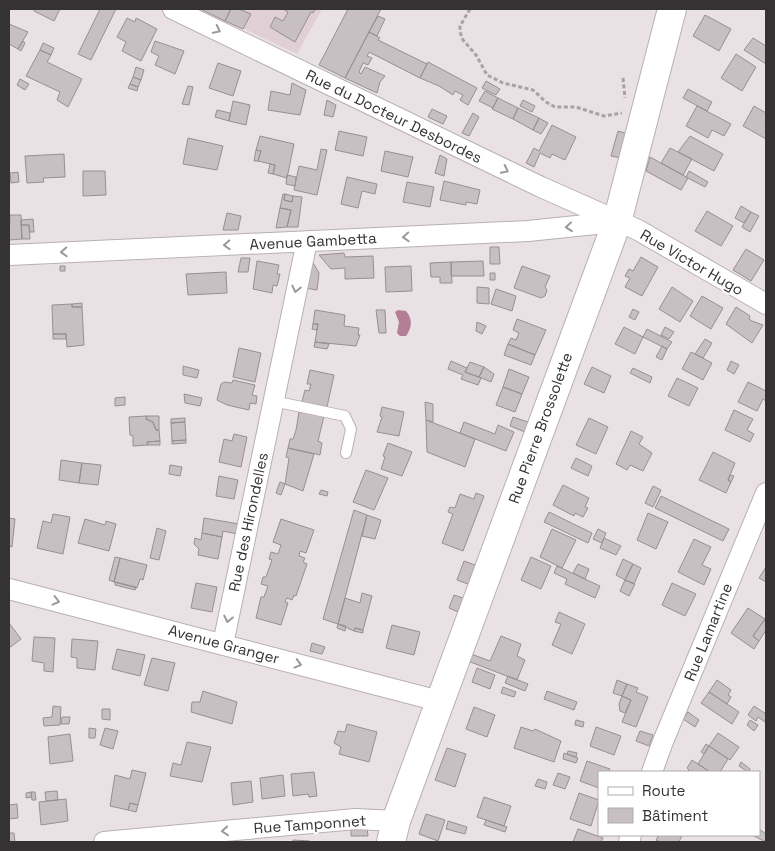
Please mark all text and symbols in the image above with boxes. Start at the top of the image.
one-way arrow [211,24,220,34]
street label: Rue du Docteur Desbordes [303,65,485,167]
one-way arrow [499,163,508,173]
one-way arrow [564,221,572,232]
street label: Rue Victor Hugo [637,225,747,299]
street label: Avenue Gambetta [249,228,377,254]
one-way arrow [402,231,410,242]
one-way arrow [222,240,230,250]
one-way arrow [60,247,68,258]
one-way arrow [292,285,302,293]
street label: Rue Pierre Brossolette [504,350,576,506]
street label: Rue des Hirondelles [224,451,272,593]
street label: Rue Lamartine [680,580,736,684]
one-way arrow [51,595,60,606]
one-way arrow [223,615,233,624]
street label: Avenue Granger [166,620,282,668]
one-way arrow [294,658,302,669]
legend [598,771,760,836]
text: Route [642,781,686,800]
text: Bâtiment [642,806,708,825]
street label: Rue Tamponnet [253,811,367,837]
one-way arrow [221,825,229,836]

